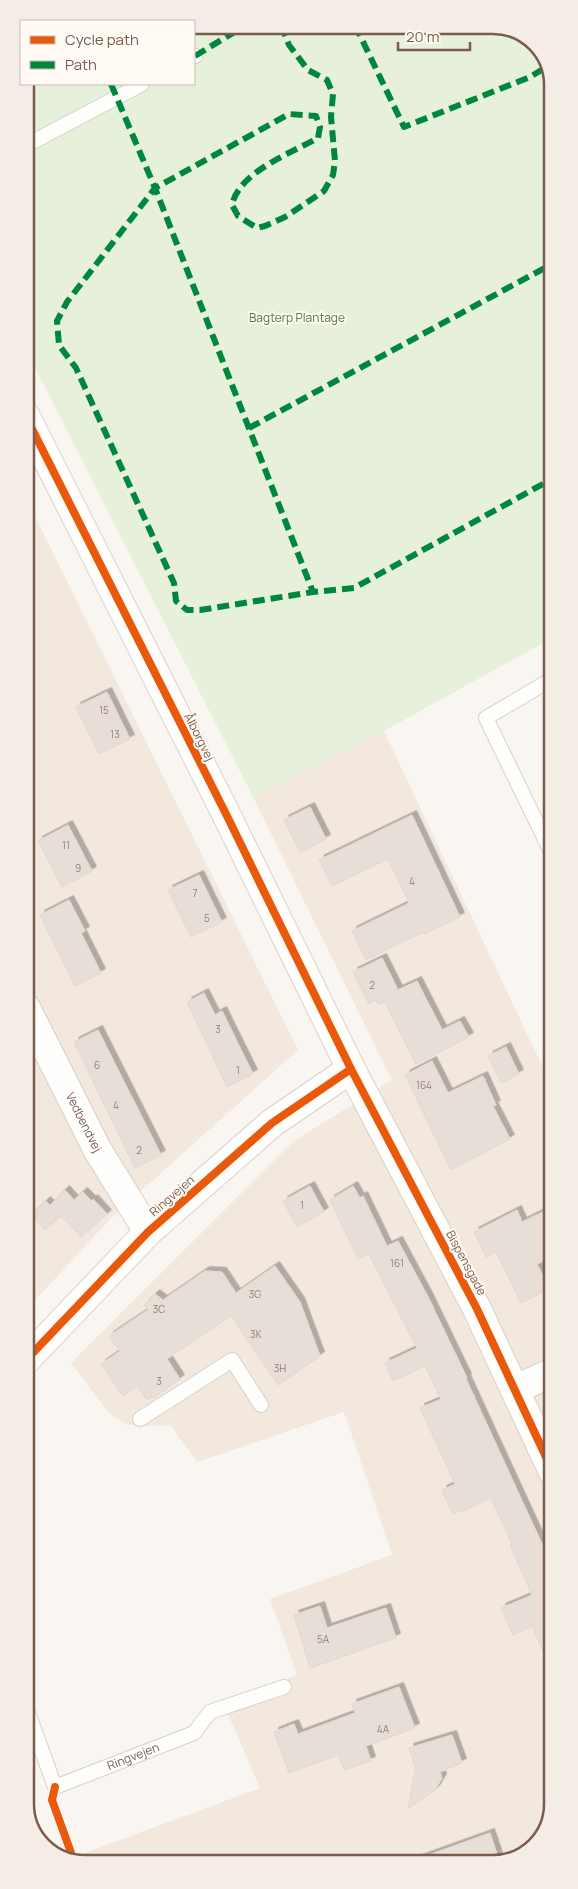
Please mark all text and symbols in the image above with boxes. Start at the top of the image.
legend [20,20,195,85]
scale bar [398,20,470,52]
text: 20 m [406,26,439,47]
text: Cycle path [65,29,139,50]
text: Path [65,54,97,75]
park label: Bagterp Plantage [249,309,345,326]
house number: 15 [99,703,109,717]
street label: Ålborgvej [180,710,219,764]
house number: 13 [110,727,120,741]
house number: 11 [62,838,70,852]
house number: 9 [75,861,81,875]
house number: 4 [409,874,415,888]
house number: 7 [192,886,198,900]
house number: 5 [204,911,210,925]
house number: 2 [369,978,375,992]
house number: 3 [215,1022,221,1036]
house number: 6 [94,1058,100,1072]
house number: 1 [236,1063,240,1077]
house number: 164 [416,1078,432,1092]
street label: Vedbendvej [62,1089,106,1155]
house number: 4 [113,1098,119,1112]
house number: 2 [136,1143,142,1157]
street label: Ringvejen [146,1171,198,1220]
house number: 1 [300,1198,304,1212]
street label: Bispensgade [442,1227,491,1298]
house number: 161 [390,1256,404,1270]
house number: 3G [249,1287,261,1301]
house number: 3C [153,1302,165,1316]
house number: 3K [250,1327,262,1341]
house number: 3H [274,1361,286,1375]
house number: 3 [156,1374,162,1388]
house number: 5A [317,1632,330,1646]
house number: 4A [377,1722,390,1736]
street label: Ringvejen [105,1738,162,1774]

